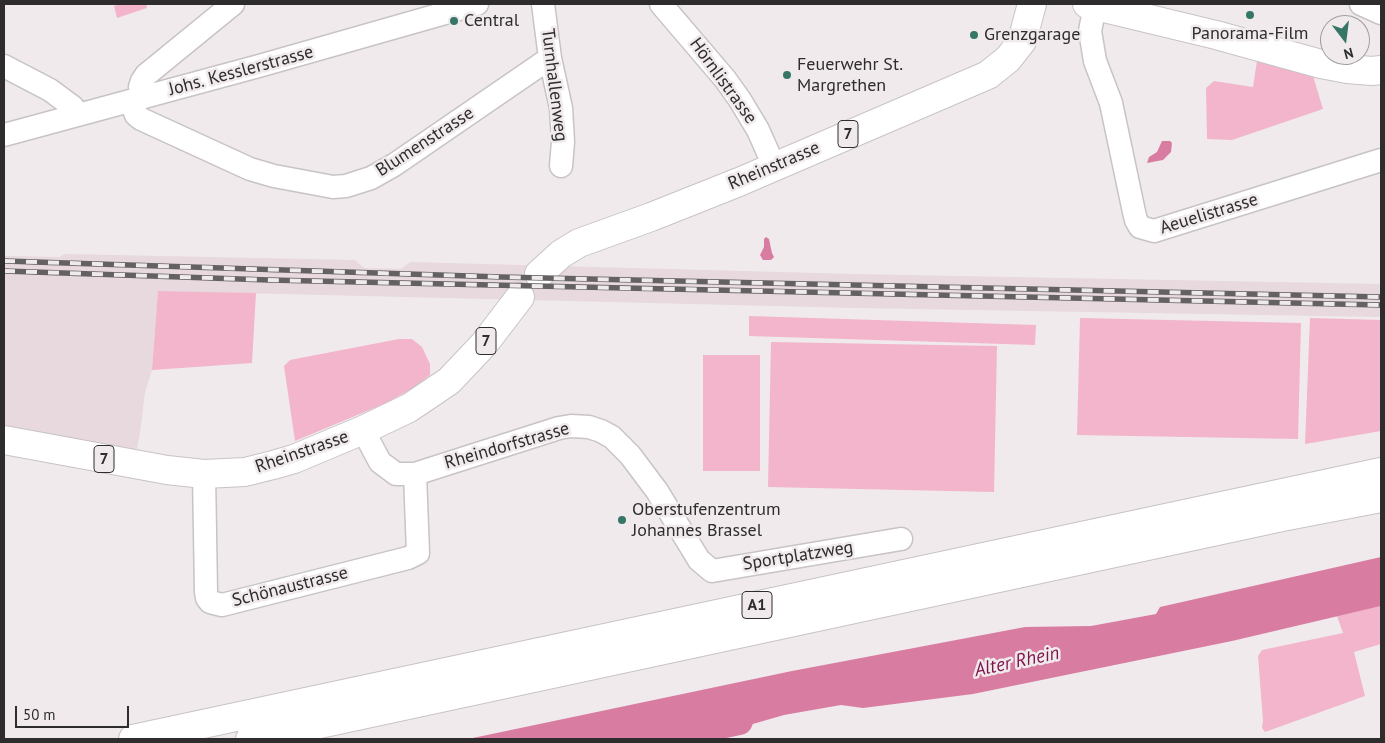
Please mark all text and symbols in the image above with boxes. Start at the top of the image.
marker: Panorama-Film [1244,9,1256,21]
place label: Central [464,10,519,32]
marker: Central [448,15,460,27]
north arrow [1320,15,1370,65]
place label: Panorama-Film [1192,23,1308,45]
place label: Grenzgarage [984,24,1080,46]
street label: Turnhallenweg [536,27,572,143]
marker: Grenzgarage [968,29,980,41]
street label: Hörnlistrasse [685,34,761,128]
street label: Johs. Kesslerstrasse [166,41,316,101]
text: N [1342,44,1355,63]
place label: Feuerwehr St. Margrethen [797,54,903,96]
marker: Feuerwehr St. Margrethen [781,69,793,81]
street label: Blumenstrasse [372,102,478,182]
road number: 7 [838,120,858,148]
street label: Rheinstrasse [725,137,823,195]
street label: Aeuelistrasse [1157,189,1261,239]
road number: 7 [476,328,496,354]
street label: Rheindorfstrasse [442,418,572,474]
street label: Rheinstrasse [252,426,352,478]
road number: 7 [94,446,114,472]
place label: Oberstufenzentrum Johannes Brassel [632,499,780,542]
marker: Oberstufenzentrum Johannes Brassel [616,514,628,526]
street label: Sportplatzweg [741,537,855,575]
street label: Schönaustrasse [230,562,350,612]
road number: A1 [742,592,772,618]
water label: Alter Rhein [972,642,1062,682]
scale bar [18,696,131,728]
text: 50 m [23,705,56,724]

